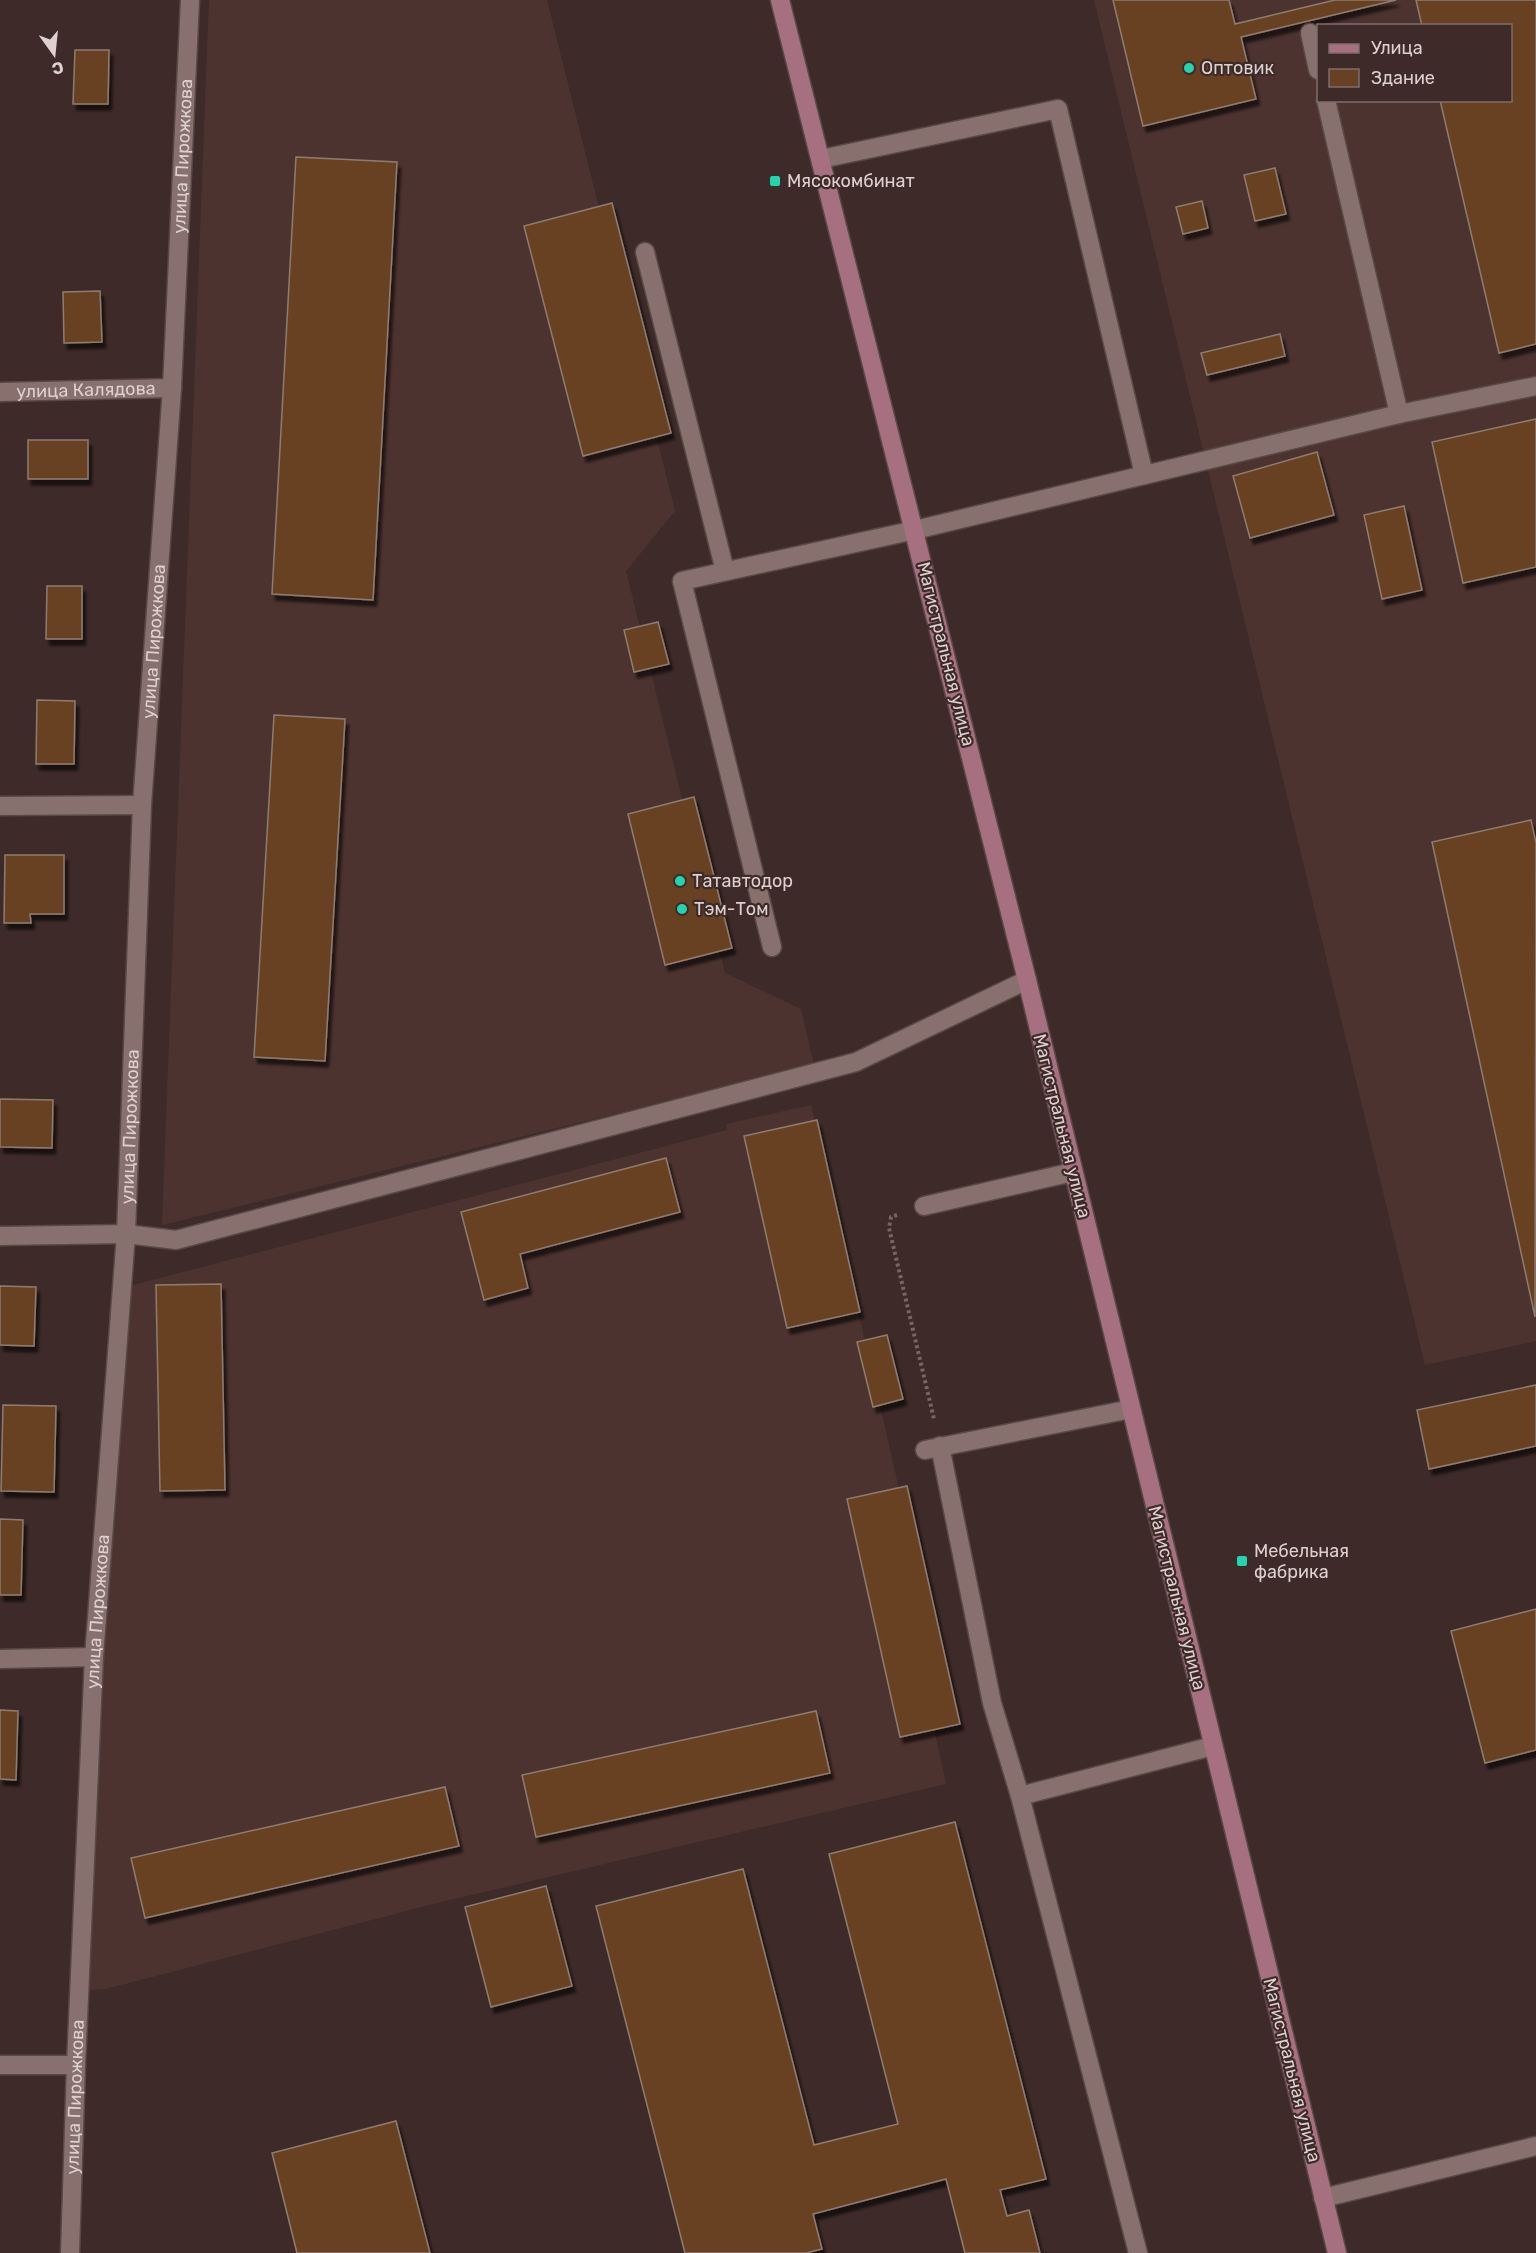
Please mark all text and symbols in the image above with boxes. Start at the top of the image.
north arrow [24,24,84,84]
legend [1317,24,1512,102]
text: Улица [1371,37,1423,59]
text: С [50,57,66,79]
place label: Оптовик [1201,57,1274,79]
marker: Оптовик [1182,61,1196,75]
text: Здание [1371,67,1435,89]
street label: улица Пирожкова [168,78,197,234]
place label: Мясокомбинат [787,170,915,192]
marker: Мясокомбинат [768,174,782,188]
street label: улица Калядова [16,377,156,403]
street label: Магистральная улица [912,560,980,748]
street label: улица Пирожкова [137,563,170,720]
place label: Татавтодор [692,870,793,892]
marker: Татавтодор [673,874,687,888]
place label: Тэм-Том [694,898,768,920]
marker: Тэм-Том [675,902,689,916]
street label: Магистральная улица [1028,1032,1096,1220]
street label: улица Пирожкова [116,1049,144,1205]
street label: Магистральная улица [1143,1504,1211,1692]
street label: улица Пирожкова [82,1533,114,1690]
place label: Мебельная фабрика [1254,1540,1349,1583]
marker: Мебельная фабрика [1235,1554,1249,1568]
street label: Магистральная улица [1258,1976,1326,2164]
street label: улица Пирожкова [62,2019,89,2175]

